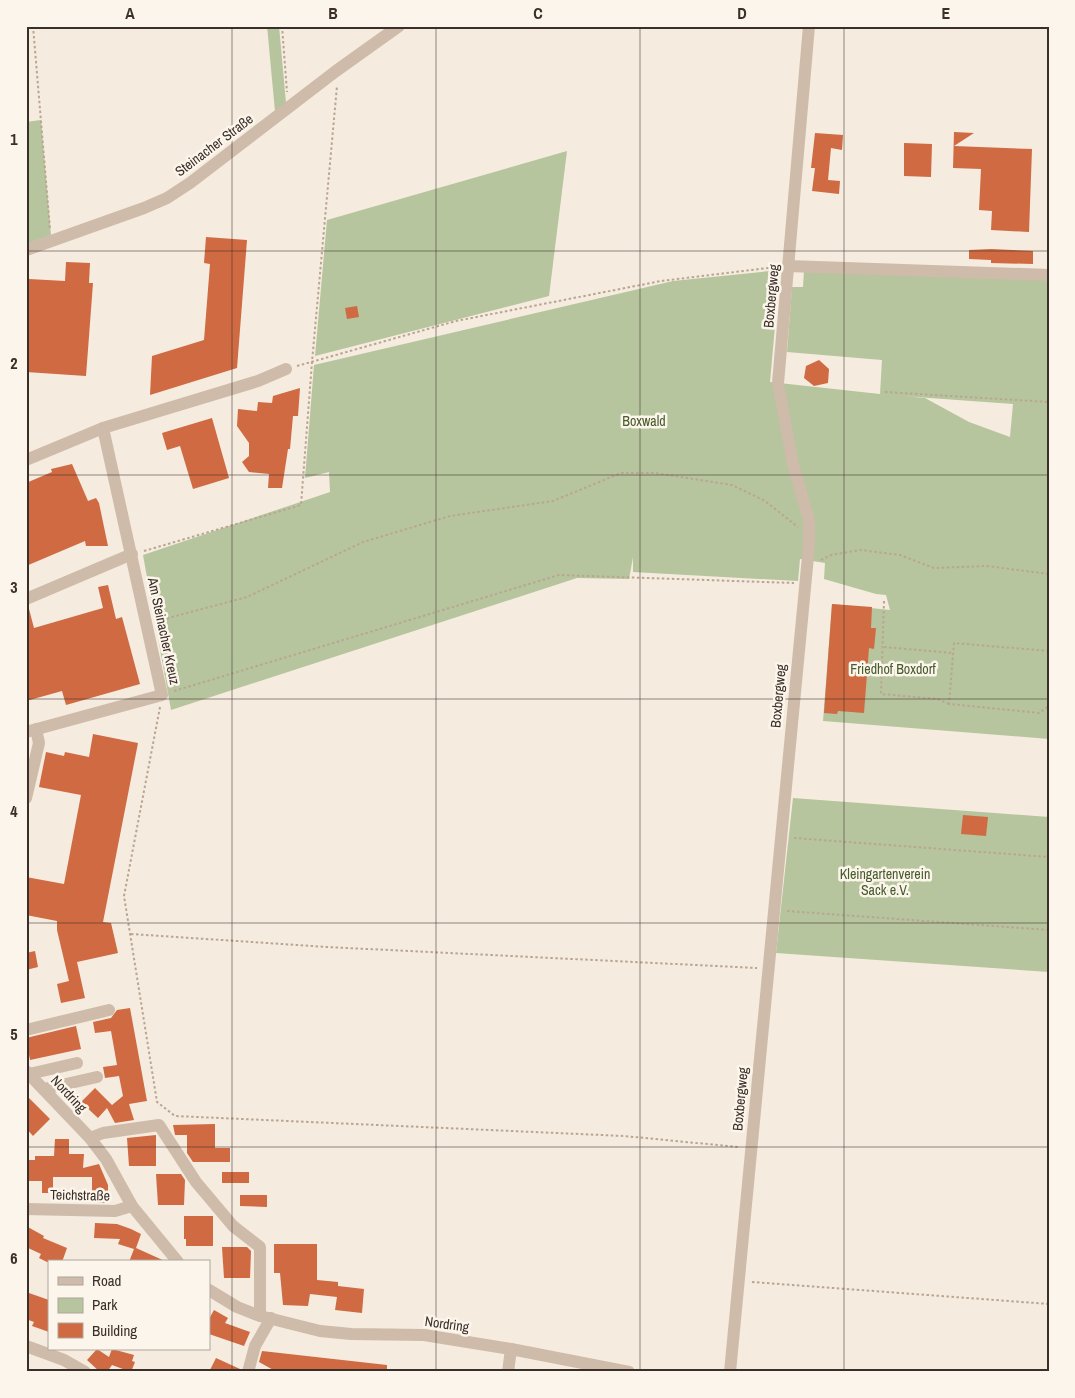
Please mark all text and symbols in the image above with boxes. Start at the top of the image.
text: A [125,2,135,24]
text: B [328,2,338,24]
text: C [533,2,543,24]
text: D [737,2,747,24]
text: E [942,2,951,24]
street label: Steinacher Straße [171,110,257,180]
text: 1 [10,128,18,150]
street label: Boxbergweg [759,263,783,329]
text: 2 [10,352,18,374]
park label: Boxwald [622,412,666,430]
street label: Am Steinacher Kreuz [144,575,184,686]
text: 3 [10,576,18,598]
park label: Friedhof Boxdorf [850,660,937,678]
street label: Boxbergweg [766,663,790,729]
text: 4 [10,800,18,822]
park label: Kleingartenverein Sack e.V. [840,865,930,899]
text: 5 [10,1023,18,1045]
street label: Boxbergweg [728,1066,752,1132]
street label: Nordring [47,1072,91,1117]
street label: Teichstraße [50,1185,110,1205]
text: 6 [10,1247,18,1269]
legend [48,1260,210,1350]
text: Road [92,1270,121,1291]
text: Park [92,1294,118,1315]
street label: Nordring [424,1312,471,1336]
text: Building [92,1320,137,1341]

